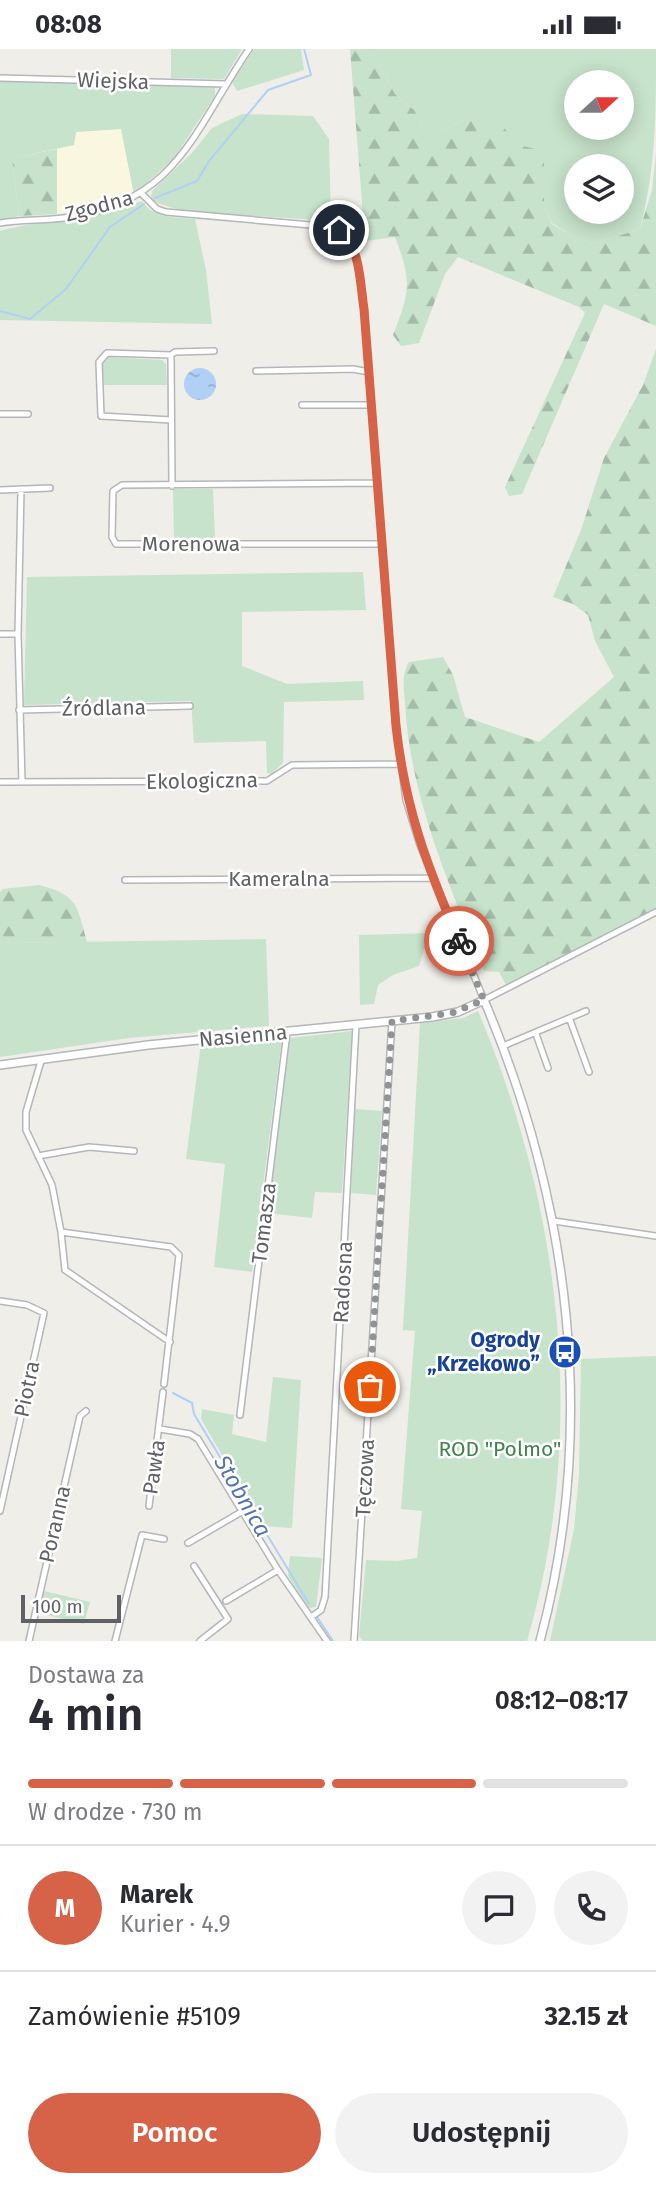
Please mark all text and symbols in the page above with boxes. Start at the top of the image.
text: 08:08 [35,9,102,40]
street label: Wiejska [76,67,150,95]
north arrow [564,70,634,140]
map controls [564,70,634,224]
button: layers [564,154,634,224]
street label: Zgodna [62,184,136,228]
pin [309,200,369,260]
icon: home [320,211,358,249]
street label: Morenowa [142,531,240,557]
street label: Źródlana [62,694,146,722]
street label: Ekologiczna [146,767,258,795]
street label: Kameralna [228,866,330,892]
courier [424,906,494,976]
icon: bike [440,922,478,960]
street label: Nasienna [198,1019,288,1053]
street label: Tomasza [246,1181,282,1265]
street label: Radosna [328,1240,358,1324]
place label: Ogrody „Krzekowo” [427,1327,540,1377]
bus stop icon: Ogrody „Krzekowo” [546,1333,584,1371]
pin [340,1357,400,1417]
street label: Piotra [8,1359,46,1419]
icon: bag [351,1368,389,1406]
park label: ROD "Polmo" [439,1436,561,1462]
street label: Pawła [137,1438,171,1496]
street label: Tęczowa [350,1438,380,1518]
water label: Stobnica [208,1449,278,1542]
street label: Poranna [33,1483,77,1565]
scale bar [21,1592,121,1624]
text: 100 m [32,1595,83,1618]
text: Dostawa za [28,1661,145,1689]
text: 08:12–08:17 [495,1685,628,1716]
text: 4 min [28,1687,143,1742]
text: W drodze · 730 m [28,1798,202,1826]
button: chat [462,1871,536,1945]
button: phone [554,1871,628,1945]
text: Marek [120,1879,193,1910]
text: M [55,1893,75,1924]
text: Kurier · 4.9 [120,1910,230,1938]
text: Zamówienie #5109 [28,2001,241,2032]
text: 32.15 zł [545,2001,628,2032]
button: Pomoc [28,2093,321,2173]
button: Udostępnij [335,2093,628,2173]

